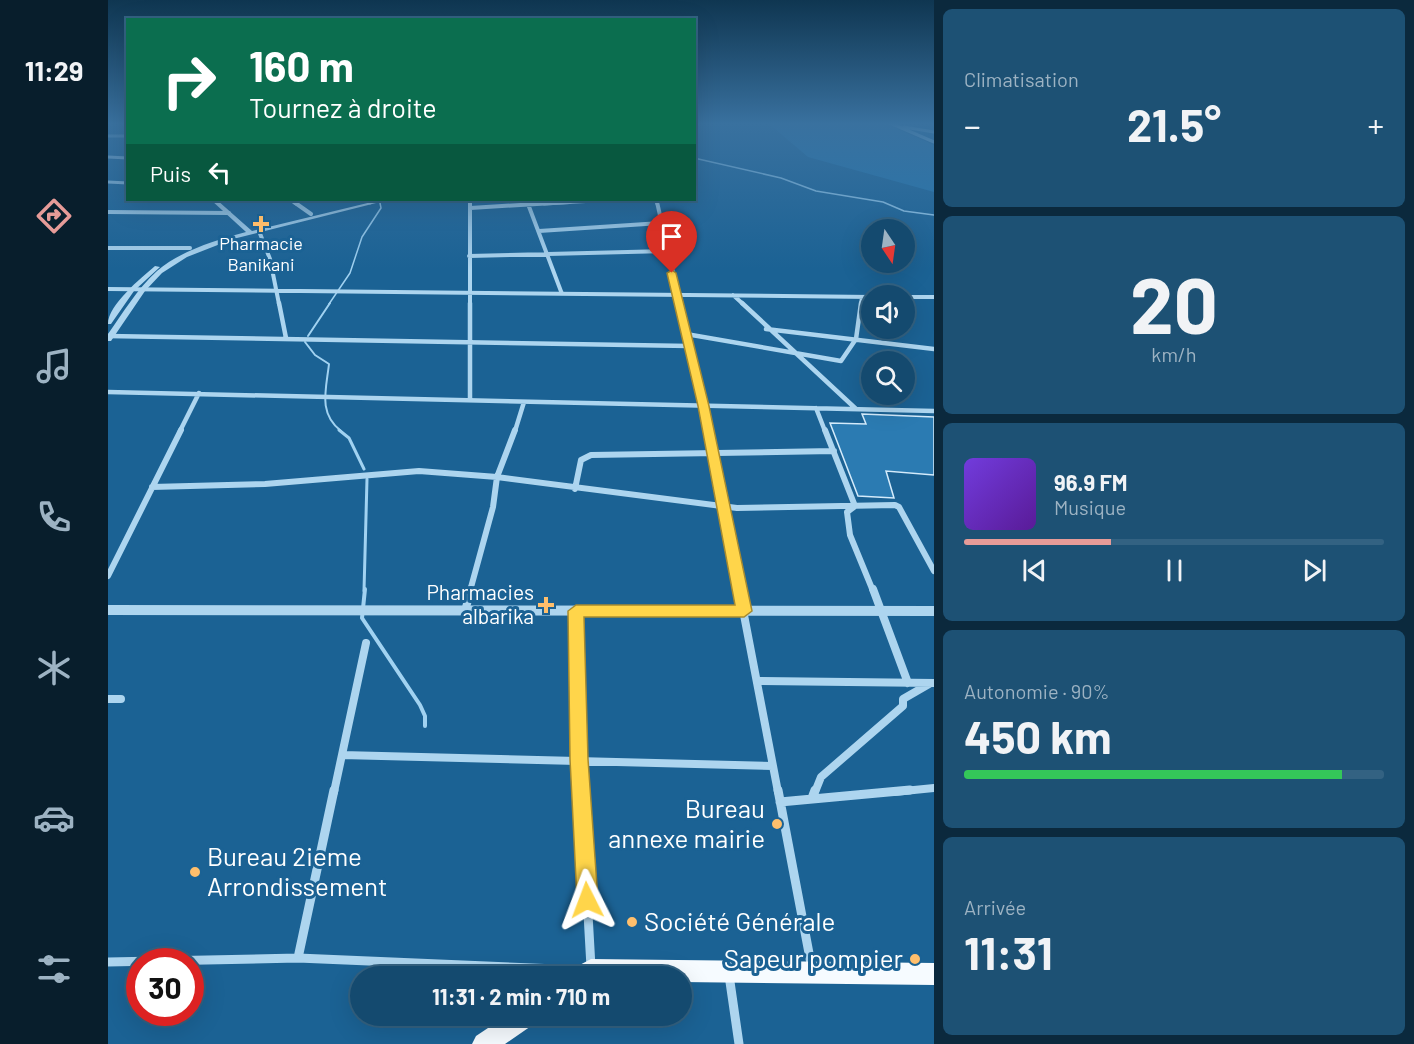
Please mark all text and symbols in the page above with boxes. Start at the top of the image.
text: 160 m [249,40,354,90]
icon: right [150,42,228,120]
text: 11:29 [25,54,83,86]
text: Climatisation [964,67,1079,91]
text: Tournez à droite [249,91,437,123]
text: 21.5° [1127,97,1221,151]
text: − [964,105,981,145]
text: + [1368,105,1384,145]
icon: left [203,156,236,189]
text: Puis [150,160,191,186]
icon: directions [33,195,75,237]
pin [646,211,697,273]
marker: Pharmacie Banikani [254,217,268,231]
north arrow [861,219,915,273]
map controls [861,219,915,405]
icon: arrive [655,220,688,253]
place label: Pharmacie Banikani [219,232,303,275]
text: 20 [1130,256,1218,350]
button: sound [861,285,915,339]
text: km/h [1151,342,1197,366]
icon: music [33,345,75,387]
button: search [861,351,915,405]
text: 96.9 FM [1054,469,1128,495]
text: Musique [1054,495,1126,519]
icon: phone [33,496,75,538]
icon: previous [1018,554,1051,587]
icon: pause [1158,554,1191,587]
icon: next [1298,554,1331,587]
place label: Pharmacies albarika [426,579,534,628]
marker: Pharmacies albarika [539,598,553,612]
icon: climate [33,647,75,689]
text: Autonomie · 90% [964,679,1109,703]
text: 450 km [964,709,1112,763]
place label: Bureau annexe mairie [608,792,765,853]
icon: car [33,797,75,839]
marker: Bureau annexe mairie [770,817,784,831]
place label: Bureau 2ieme Arrondissement [207,840,388,901]
marker: Bureau 2ieme Arrondissement [188,865,202,879]
position arrow [555,868,619,932]
text: Arrivée [964,895,1026,919]
place label: Société Générale [644,905,835,936]
marker: Société Générale [625,915,639,929]
text: 11:31 [964,925,1053,979]
place label: Sapeur pompier [724,942,904,973]
icon: filters [33,948,75,990]
speed limit sign: 30 [126,948,204,1026]
marker: Sapeur pompier [908,952,922,966]
text: 11:31 · 2 min · 710 m [432,983,610,1009]

